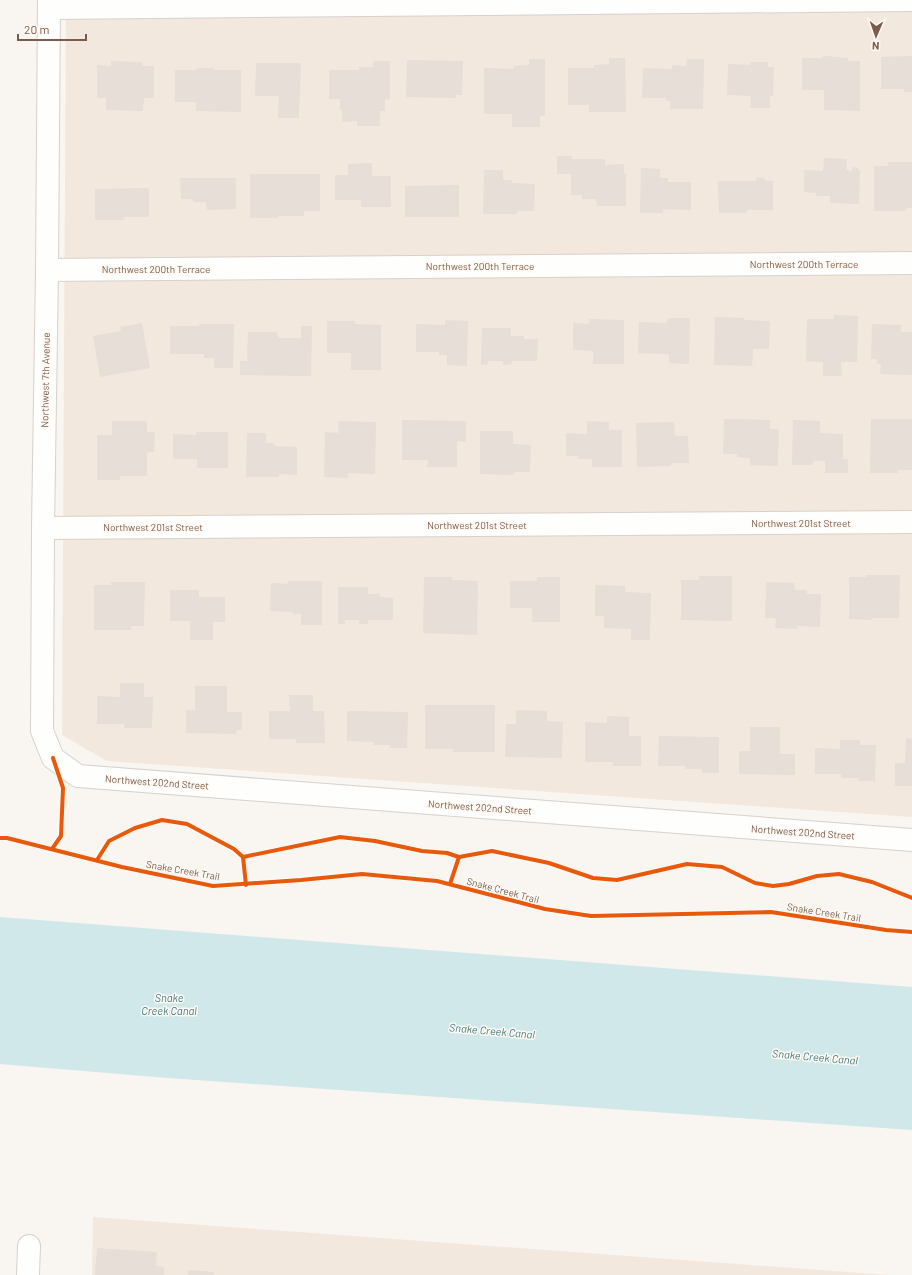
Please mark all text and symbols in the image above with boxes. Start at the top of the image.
scale bar [18,16,86,42]
north arrow [856,16,896,56]
text: 20 m [24,22,50,36]
text: N [872,40,880,53]
street label: Northwest 200th Terrace [750,258,858,270]
street label: Northwest 200th Terrace [426,260,534,272]
street label: Northwest 200th Terrace [102,263,210,275]
street label: Northwest 7th Avenue [38,332,52,428]
street label: Northwest 201st Street [751,517,851,529]
street label: Northwest 201st Street [427,519,527,531]
street label: Northwest 201st Street [103,521,203,533]
street label: Northwest 202nd Street [105,772,210,792]
street label: Northwest 202nd Street [428,797,533,817]
street label: Northwest 202nd Street [751,822,856,842]
street label: Snake Creek Trail [145,858,221,882]
street label: Snake Creek Trail [465,875,541,905]
street label: Snake Creek Trail [786,900,862,924]
water label: Snake Creek Canal [141,991,197,1017]
water label: Snake Creek Canal [449,1020,536,1041]
water label: Snake Creek Canal [772,1046,859,1067]

